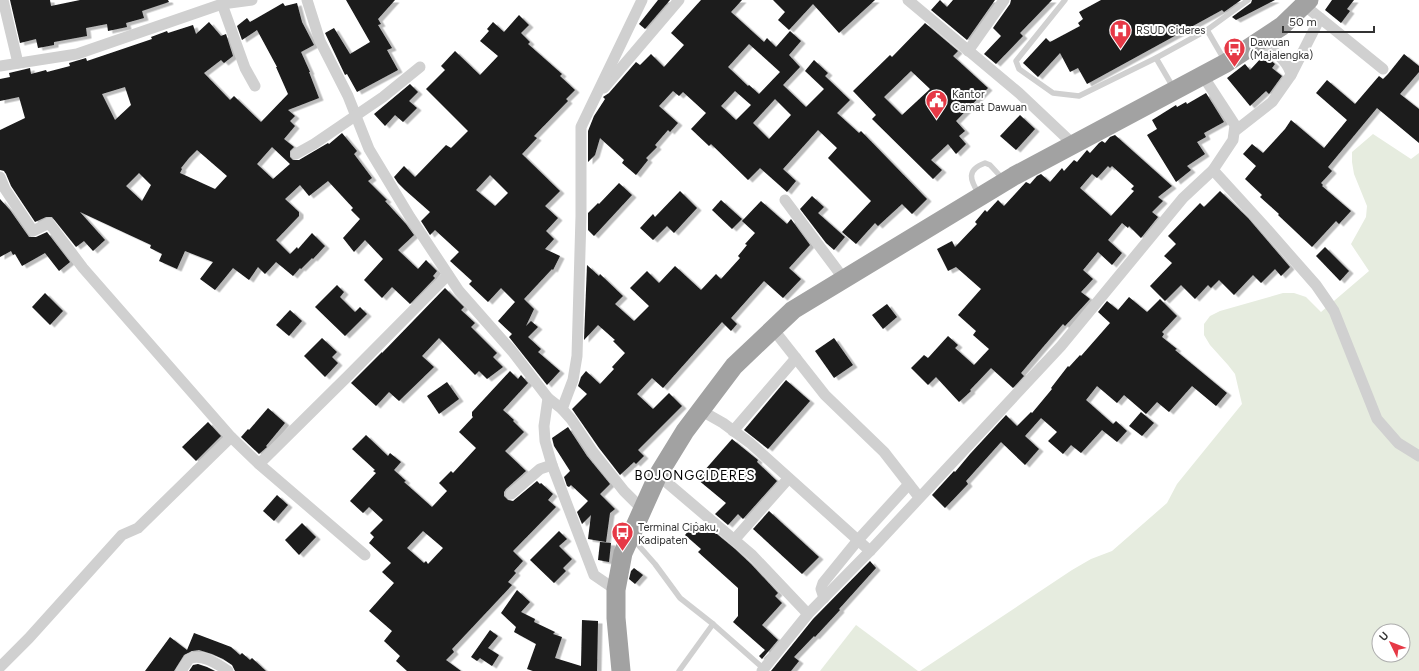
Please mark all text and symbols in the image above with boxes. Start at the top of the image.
scale bar [1283,8,1374,34]
text: 50 m [1289,15,1317,29]
hospital icon: RSUD Cideres [1108,17,1134,50]
place label: RSUD Cideres [1136,24,1206,37]
bus stop icon: Dawuan (Majalengka) [1221,35,1247,68]
place label: Dawuan (Majalengka) [1250,36,1313,62]
public building icon: Kantor Camat Dawuan [923,87,949,120]
place label: Kantor Camat Dawuan [952,88,1027,114]
district label: BOJONGCIDERES [634,468,756,483]
bus stop icon: Terminal Cipaku, Kadipaten [610,520,636,553]
place label: Terminal Cipaku, Kadipaten [638,521,719,547]
north arrow [1371,623,1411,663]
text: U [1377,629,1392,644]

